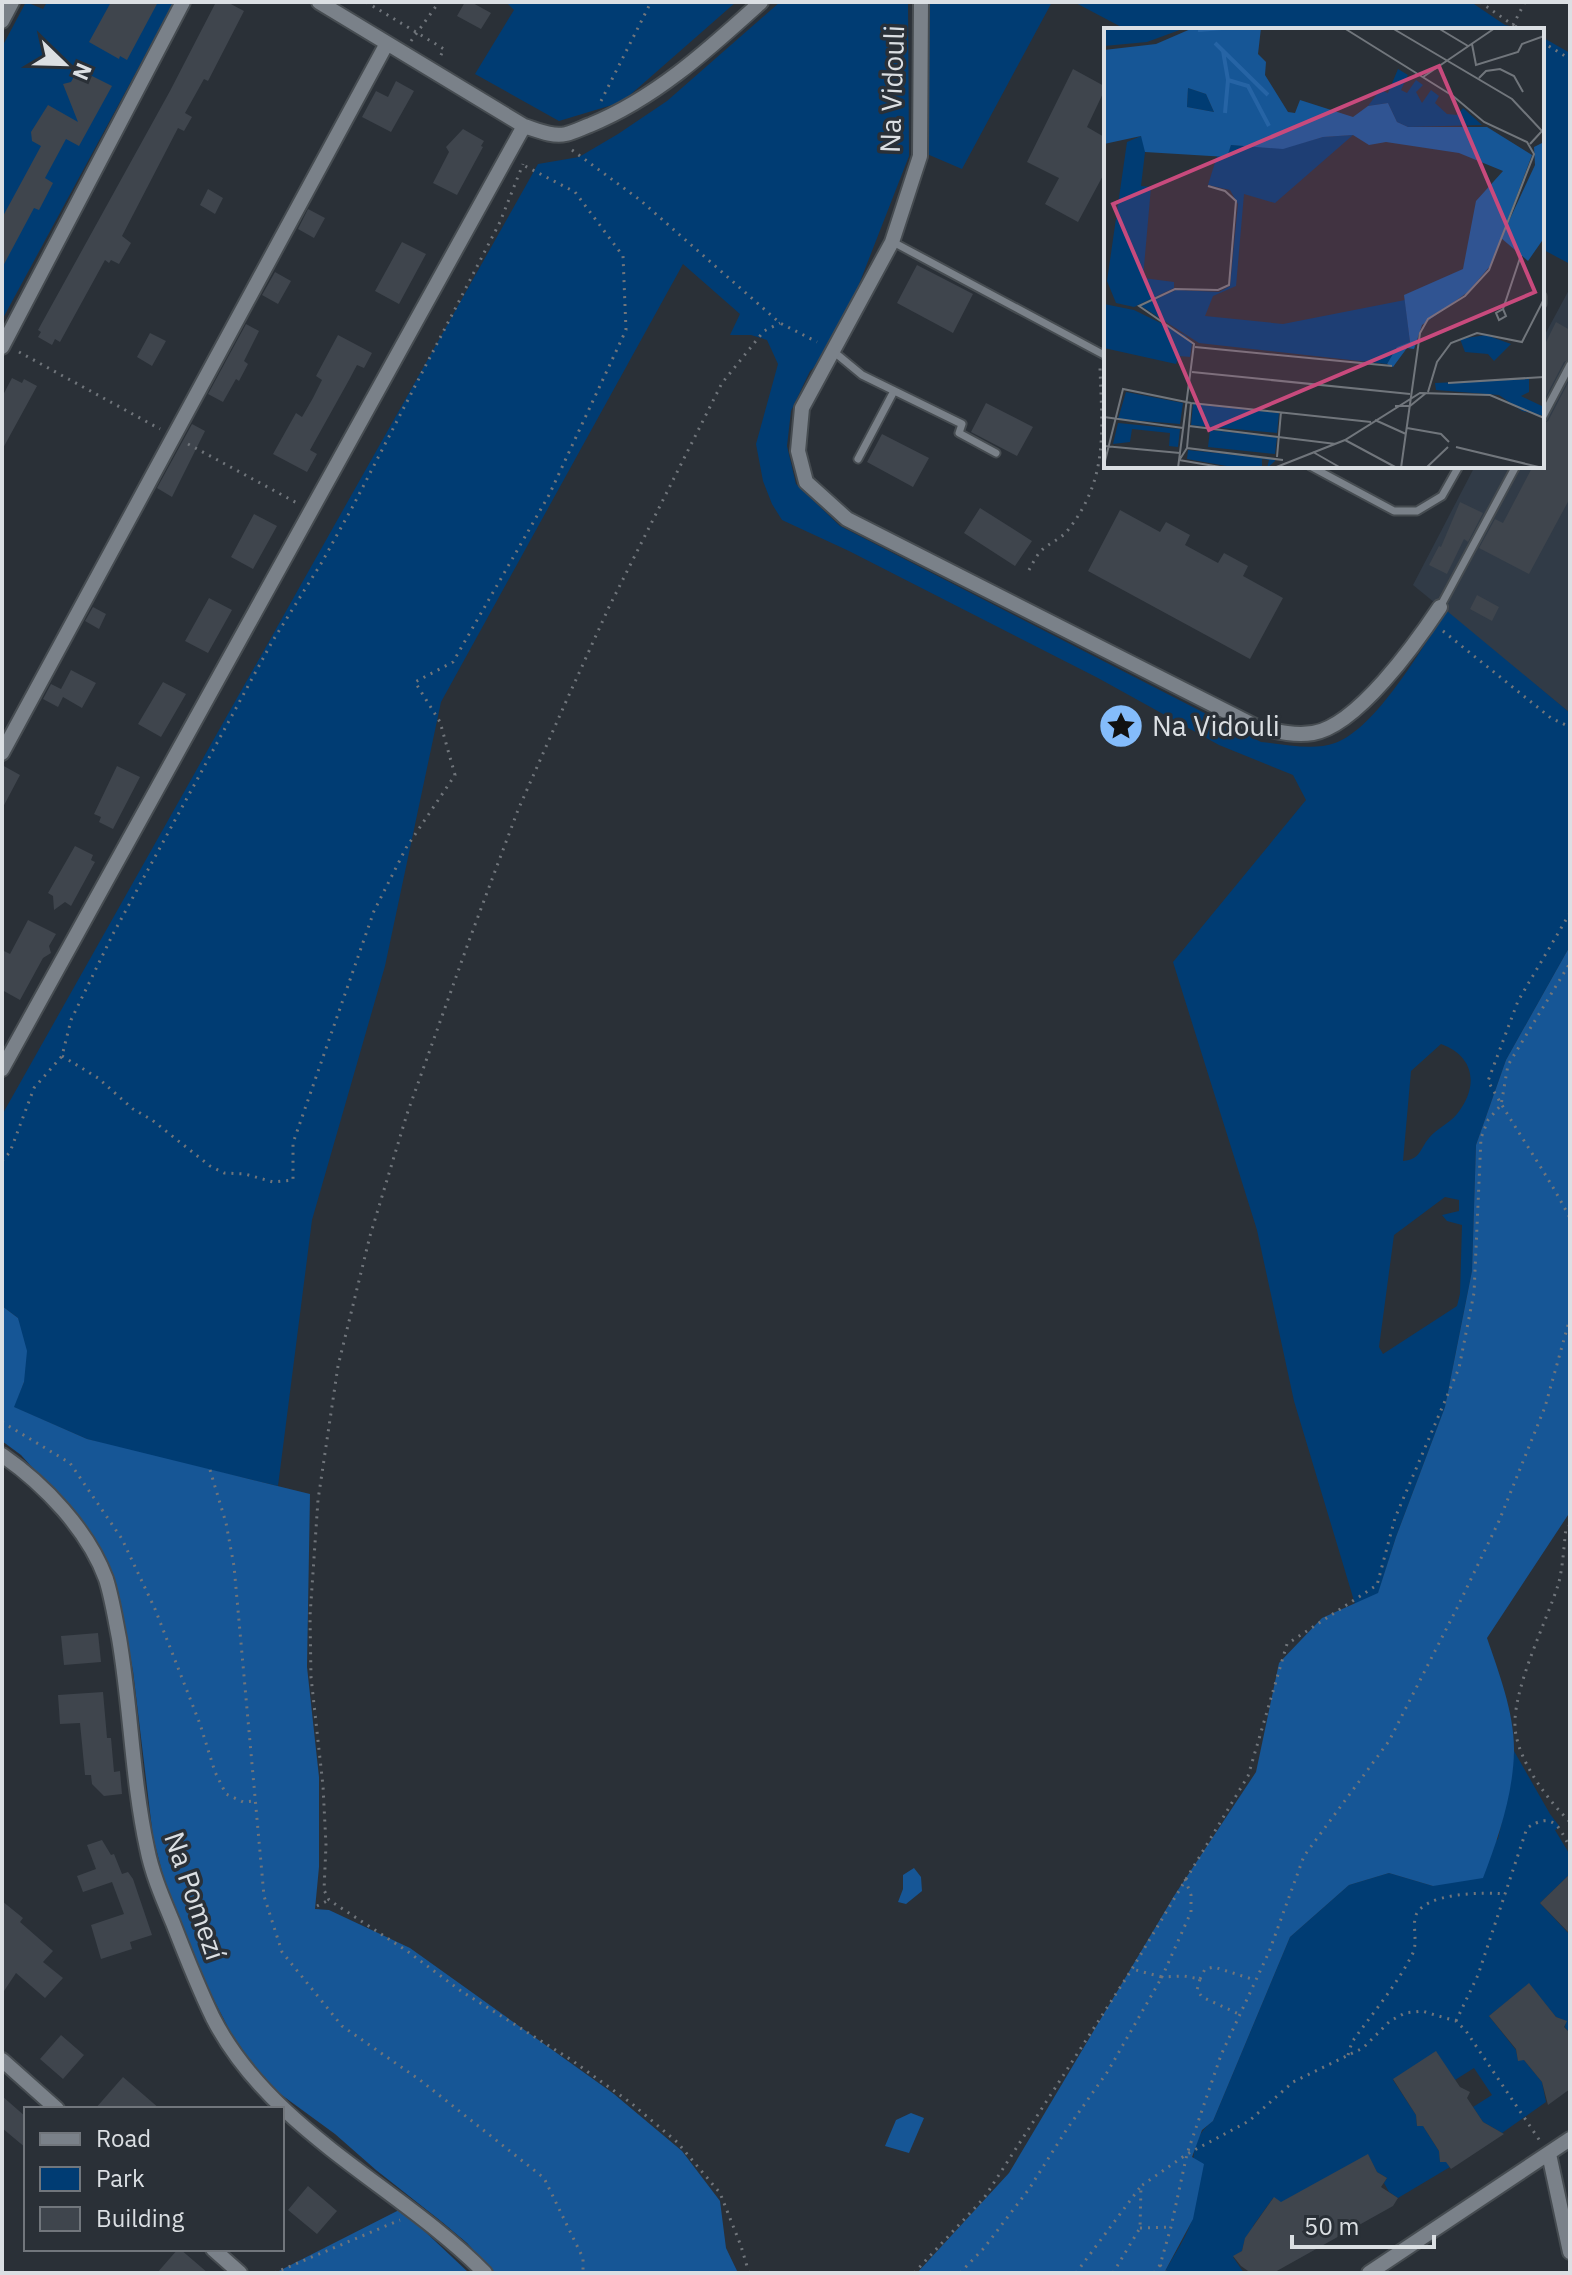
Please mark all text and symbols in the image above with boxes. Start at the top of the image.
north arrow [24,24,104,104]
street label: Na Vidouli [871,24,912,154]
inset map [1104,28,1544,468]
text: N [66,59,99,85]
place icon: Na Vidouli [1097,702,1145,750]
place label: Na Vidouli [1152,707,1280,744]
street label: Na Pomezí [156,1827,235,1965]
legend [24,2107,284,2251]
text: Road [96,2122,151,2154]
text: Park [96,2162,145,2194]
scale bar [1292,2199,1434,2249]
text: Building [96,2202,184,2234]
text: 50 m [1304,2210,1359,2242]

